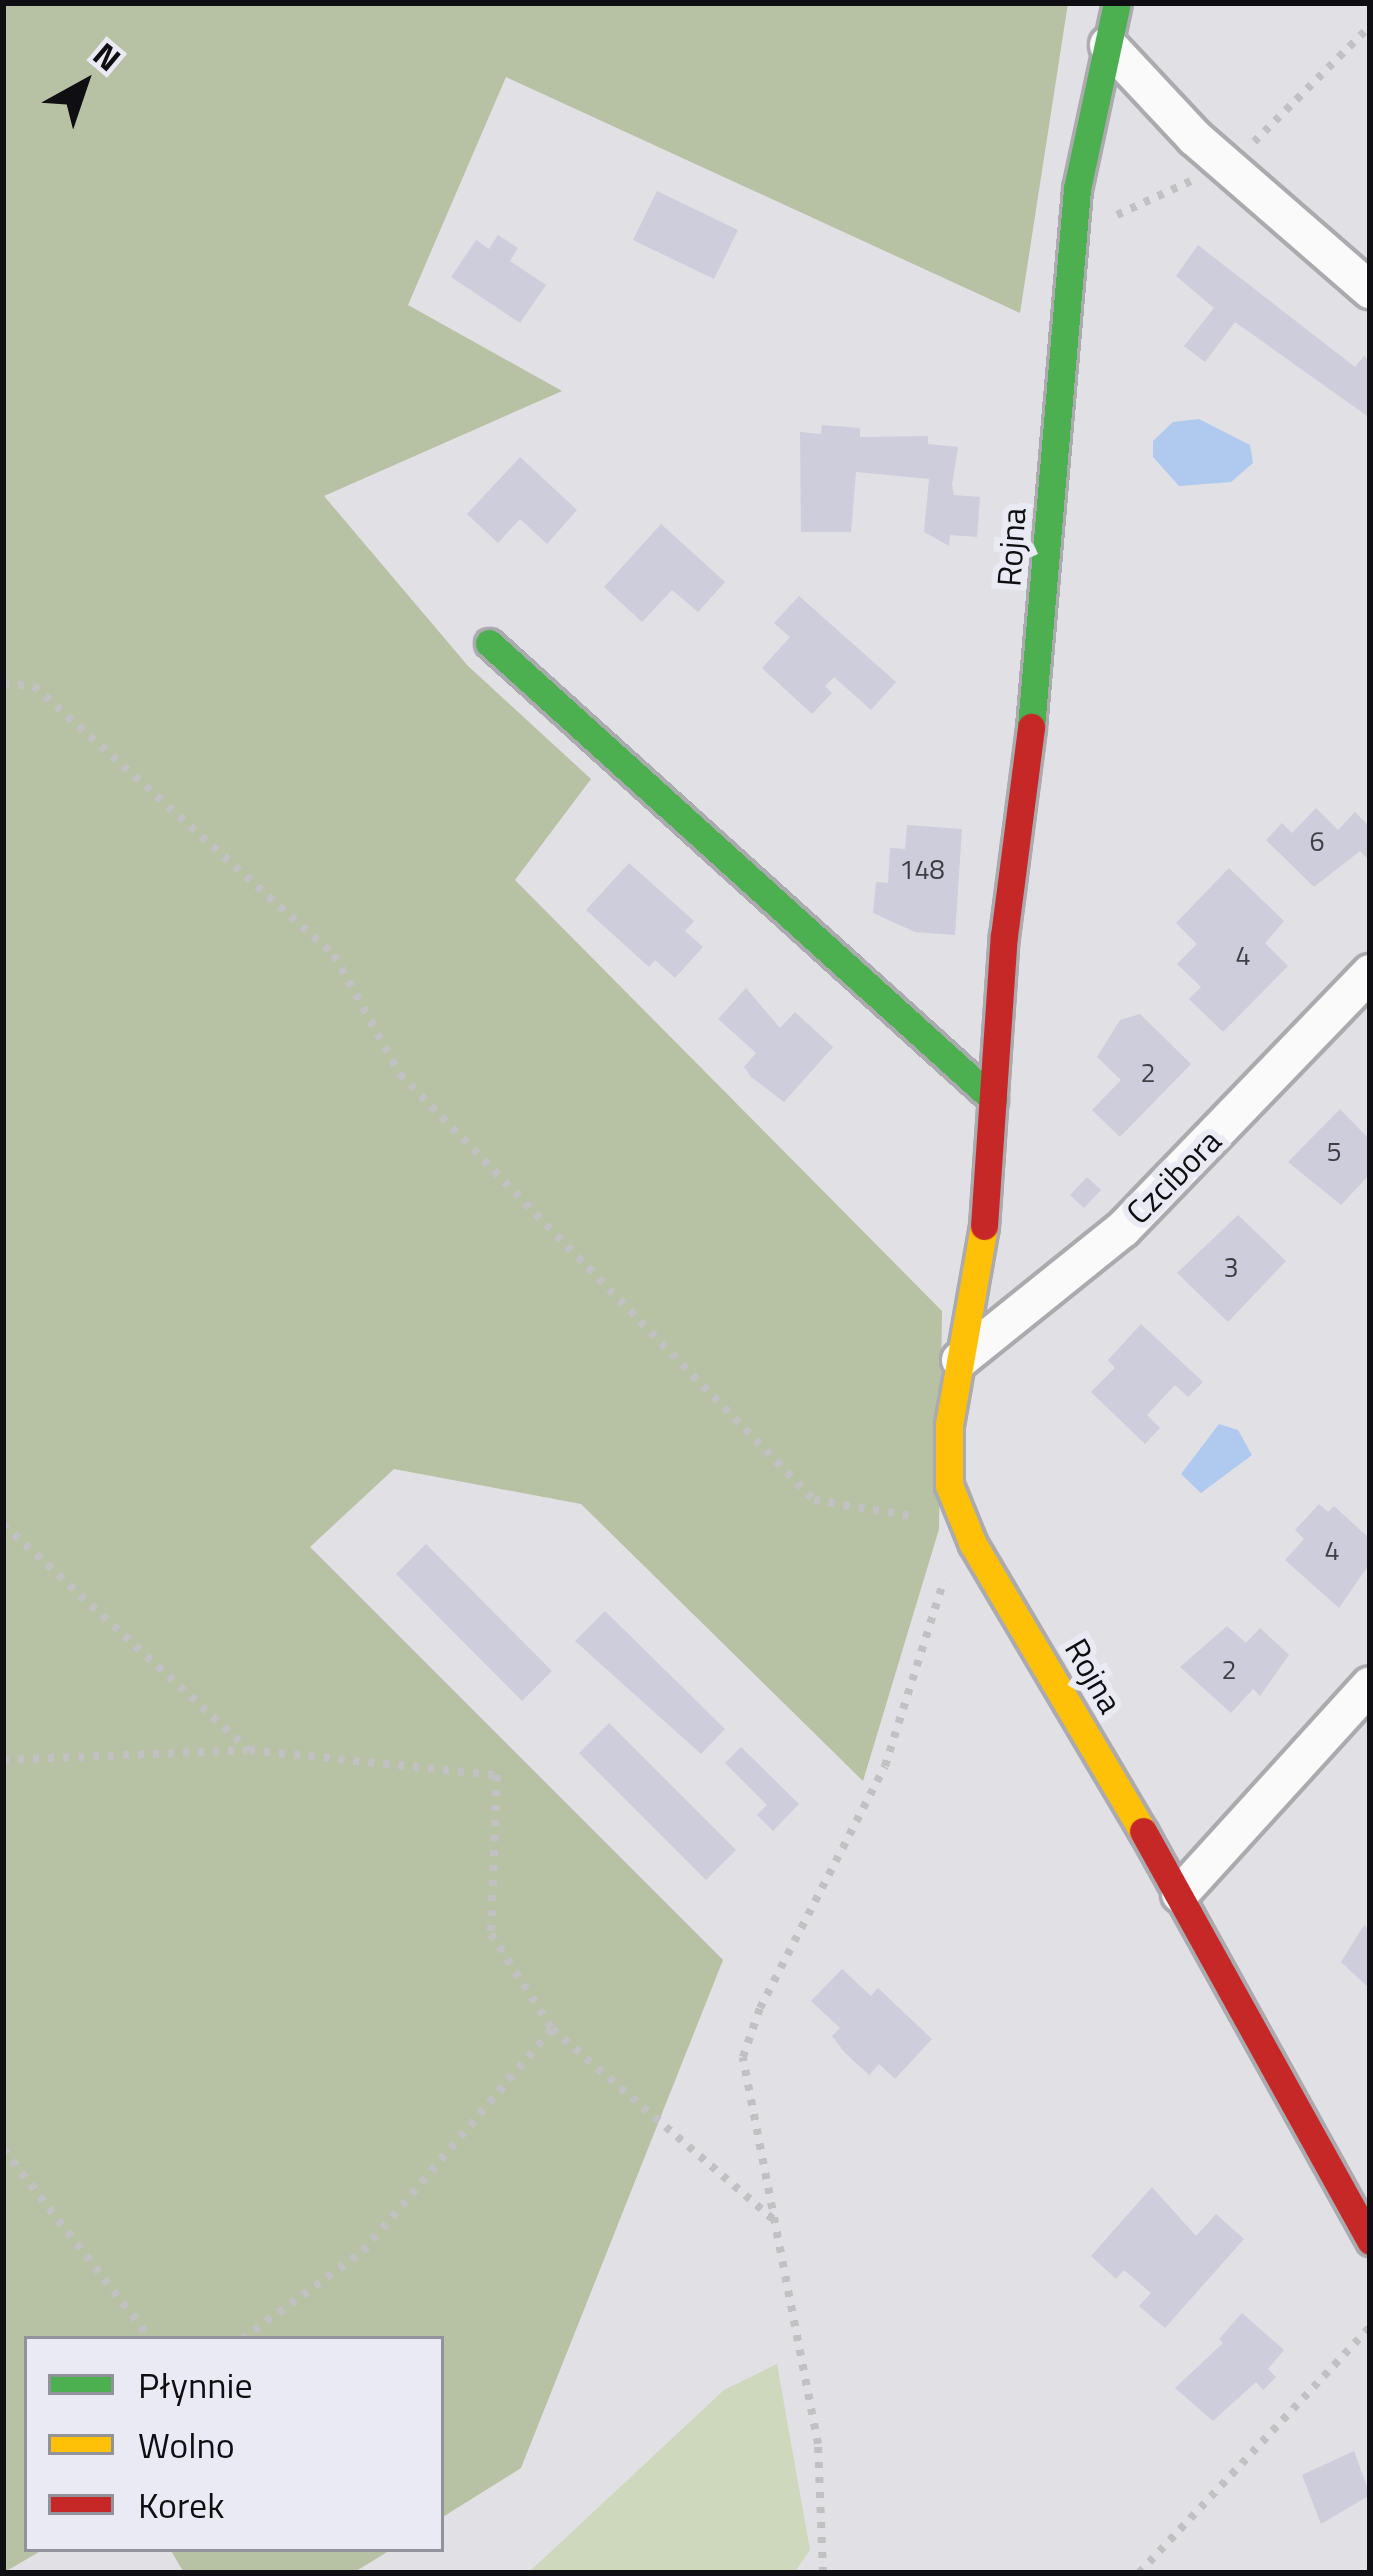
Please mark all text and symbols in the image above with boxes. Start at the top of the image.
north arrow [24,24,144,144]
text: N [82,30,132,83]
street label: Rojna [989,506,1035,588]
house number: 6 [1309,825,1325,857]
house number: 148 [899,853,945,885]
house number: 4 [1235,939,1251,971]
house number: 2 [1140,1056,1156,1088]
street label: Czcibora [1119,1122,1229,1232]
house number: 5 [1326,1135,1342,1167]
house number: 3 [1223,1251,1239,1283]
house number: 4 [1324,1534,1340,1566]
street label: Rojna [1056,1632,1130,1720]
house number: 2 [1221,1653,1237,1685]
legend [24,2336,444,2552]
text: Płynnie [138,2357,253,2412]
text: Wolno [138,2417,235,2472]
text: Korek [138,2477,224,2532]

